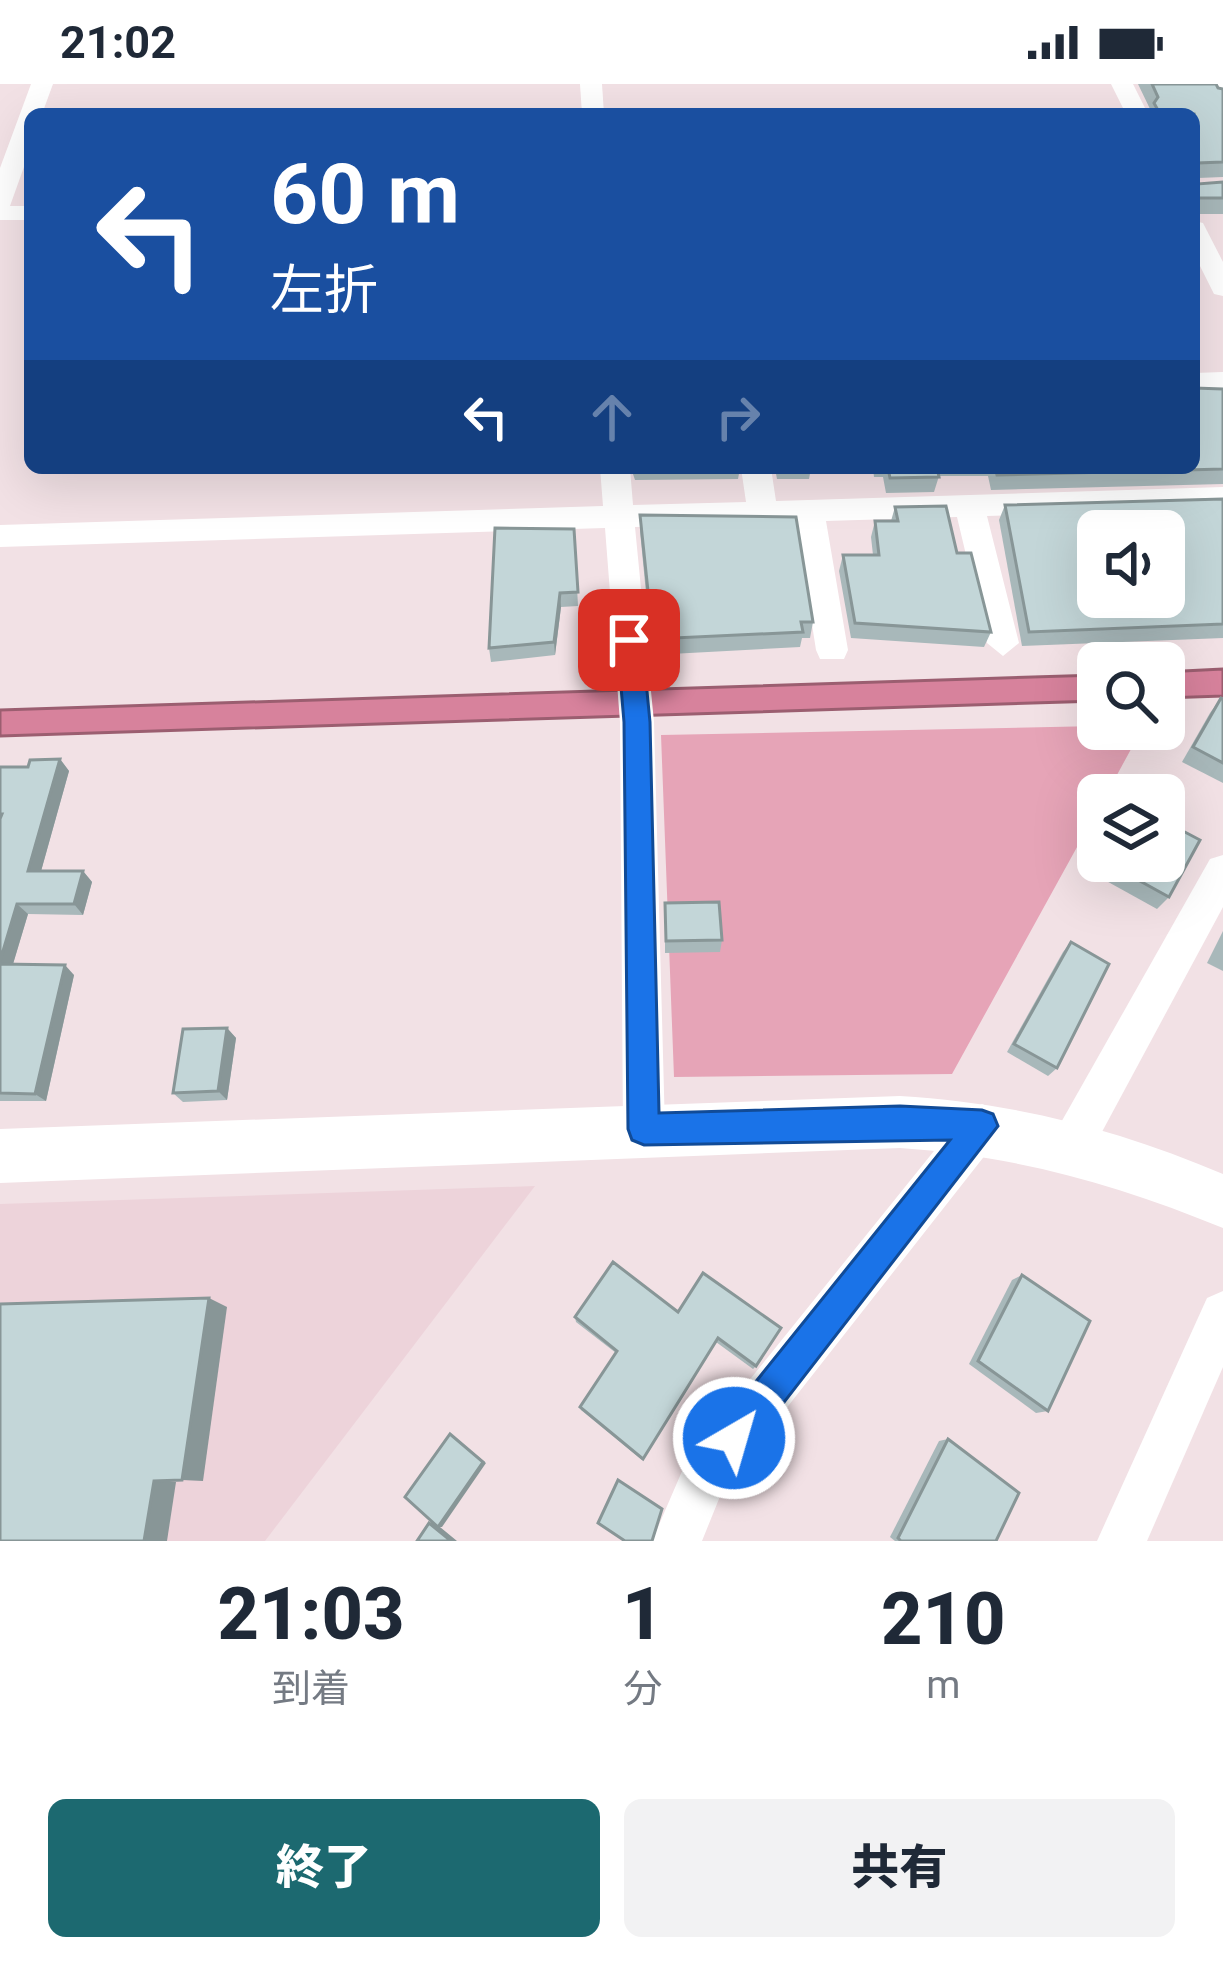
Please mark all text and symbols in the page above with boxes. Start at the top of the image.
text: 21:02 [60,16,176,69]
text: 60 m [270,145,460,244]
icon: left [72,156,228,312]
text: 左折 [270,259,378,322]
icon: left [453,384,519,450]
icon: ahead [579,384,645,450]
icon: right [705,384,771,450]
map controls [1077,510,1185,882]
button: sound [1077,510,1185,618]
pin [578,589,680,691]
icon: arrive [596,607,662,673]
button: search [1077,642,1185,750]
button: layers [1077,774,1185,882]
position arrow [671,1375,797,1501]
text: 21:03 [217,1572,405,1657]
text: 1 [622,1572,664,1657]
text: 210 [881,1577,1006,1662]
text: m [926,1662,960,1708]
text: 到着 [272,1666,350,1712]
text: 分 [623,1666,662,1712]
button: 終了 [48,1799,600,1937]
button: 共有 [624,1799,1175,1937]

